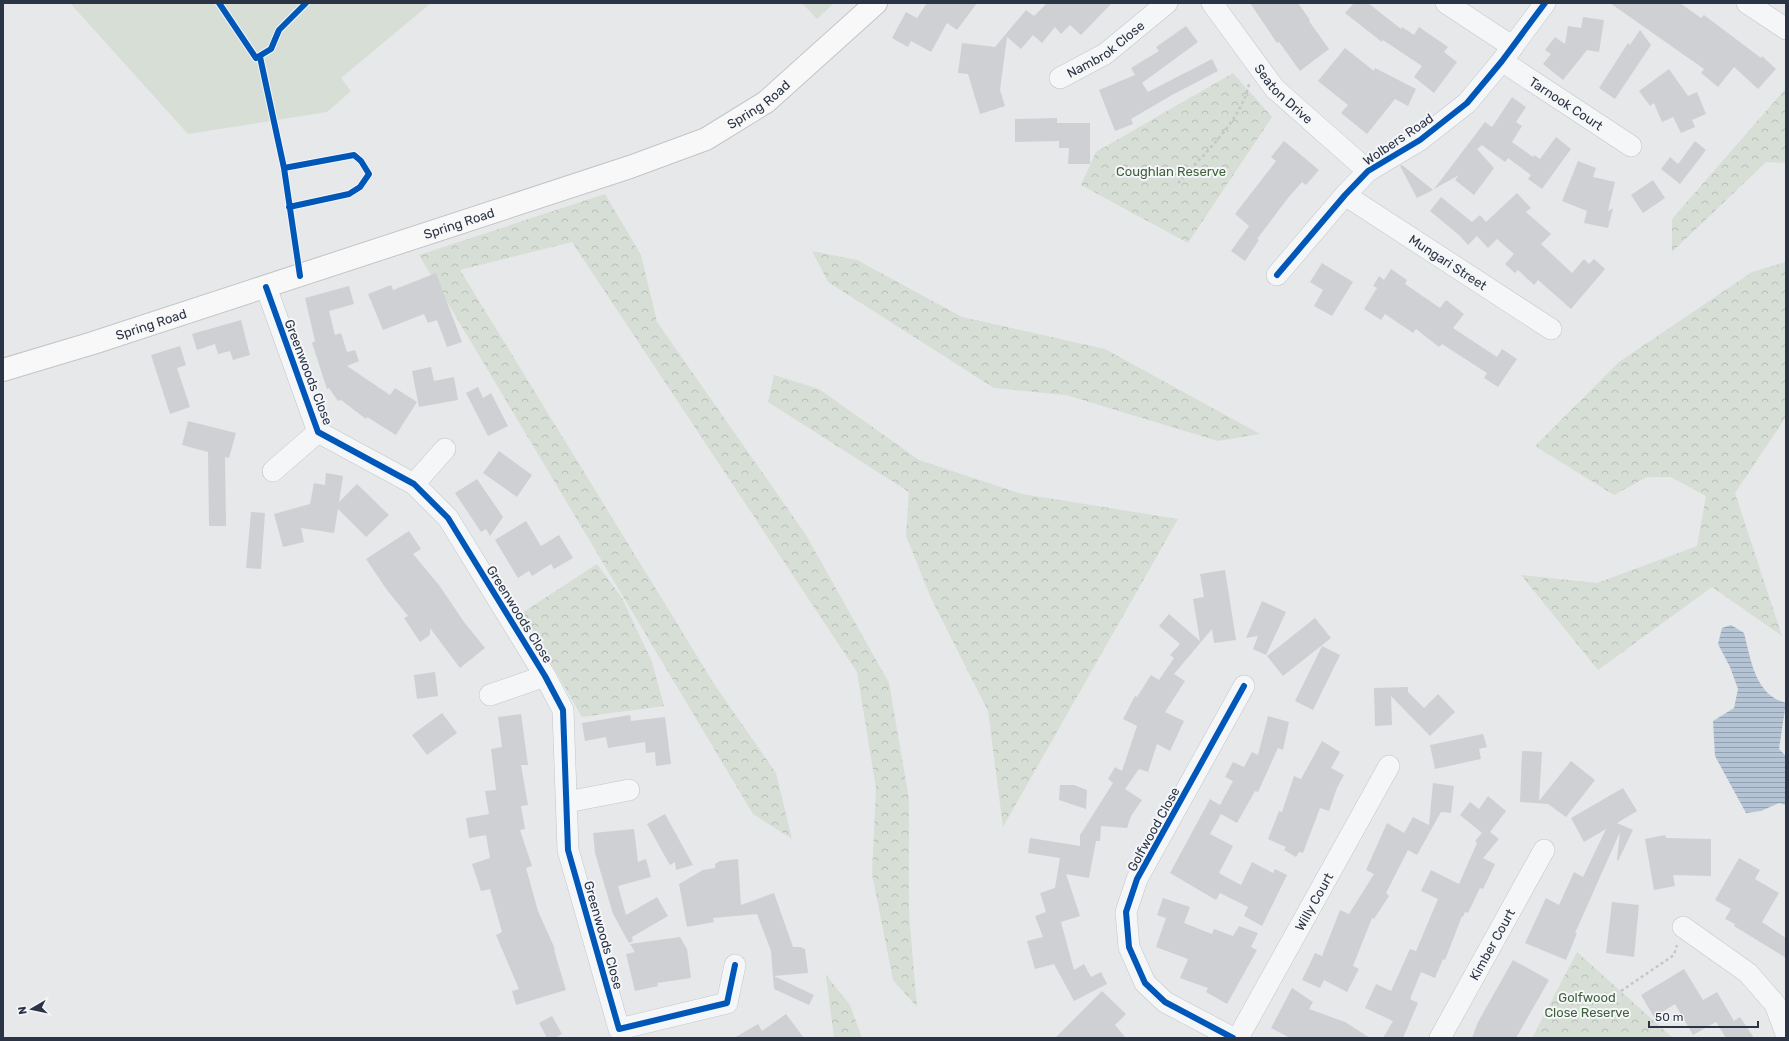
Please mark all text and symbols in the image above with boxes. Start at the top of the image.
street label: Nambrok Close [1064,18,1147,81]
street label: Seaton Drive [1251,61,1316,127]
street label: Tarnook Court [1526,74,1606,133]
street label: Spring Road [725,77,793,132]
street label: Wolbers Road [1360,110,1436,168]
park label: Coughlan Reserve [1116,164,1226,180]
street label: Spring Road [422,205,496,242]
street label: Mungari Street [1406,232,1490,293]
street label: Spring Road [114,306,188,343]
street label: Greenwoods Close [281,317,336,427]
street label: Greenwoods Close [484,563,556,666]
street label: Golfwood Close [1124,785,1183,874]
street label: Willy Court [1292,870,1336,933]
street label: Greenwoods Close [581,879,626,991]
street label: Kimber Court [1466,906,1518,983]
north arrow [12,989,52,1029]
park label: Golfwood Close Reserve [1544,990,1630,1020]
scale bar [1649,1003,1758,1029]
text: N [16,1005,30,1015]
text: 50 m [1655,1010,1683,1024]

